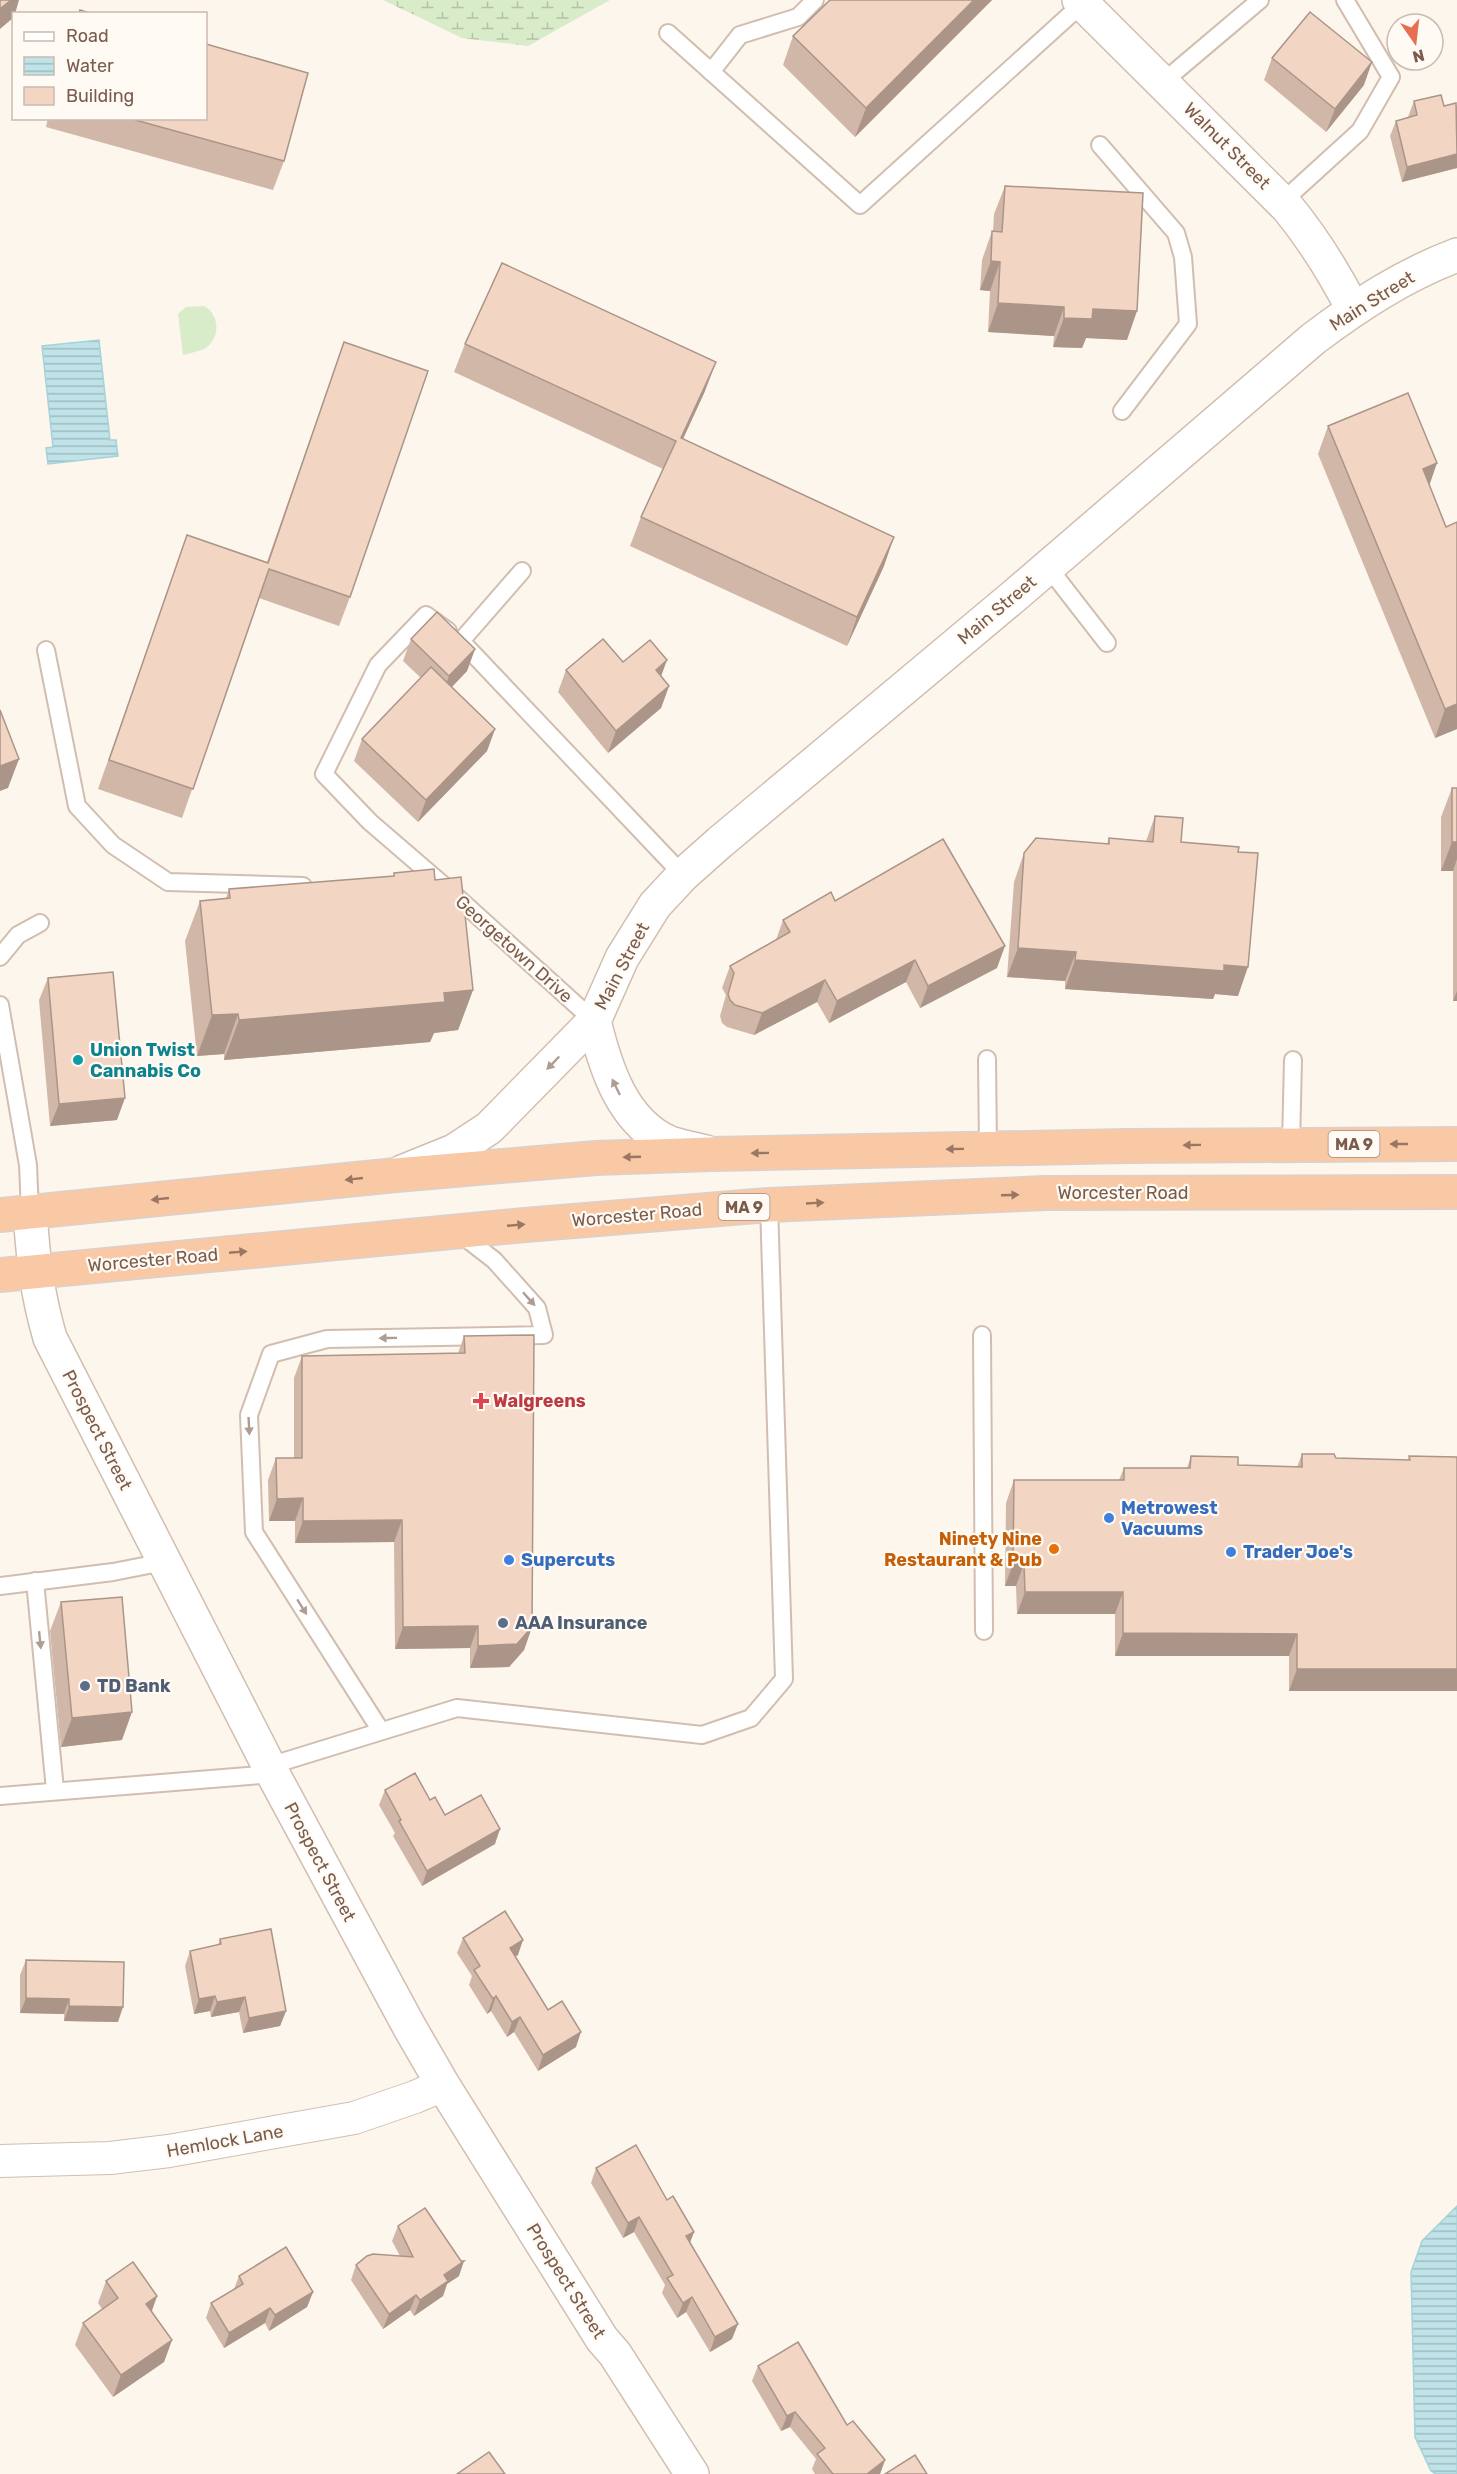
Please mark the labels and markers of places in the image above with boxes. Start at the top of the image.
place label: Union Twist Cannabis Co [90,1039,201,1082]
marker: Union Twist Cannabis Co [71,1053,85,1067]
place label: Walgreens [493,1390,586,1412]
marker: Walgreens [474,1394,488,1408]
place label: Metrowest Vacuums [1121,1497,1218,1540]
marker: Metrowest Vacuums [1102,1511,1116,1525]
place label: Ninety Nine Restaurant & Pub [884,1528,1042,1571]
place label: Trader Joe's [1243,1541,1353,1563]
marker: Ninety Nine Restaurant & Pub [1047,1542,1061,1556]
marker: Trader Joe's [1224,1545,1238,1559]
place label: Supercuts [521,1549,615,1571]
marker: Supercuts [502,1553,516,1567]
place label: AAA Insurance [515,1612,648,1634]
marker: AAA Insurance [496,1616,510,1630]
place label: TD Bank [97,1675,171,1697]
marker: TD Bank [78,1679,92,1693]

